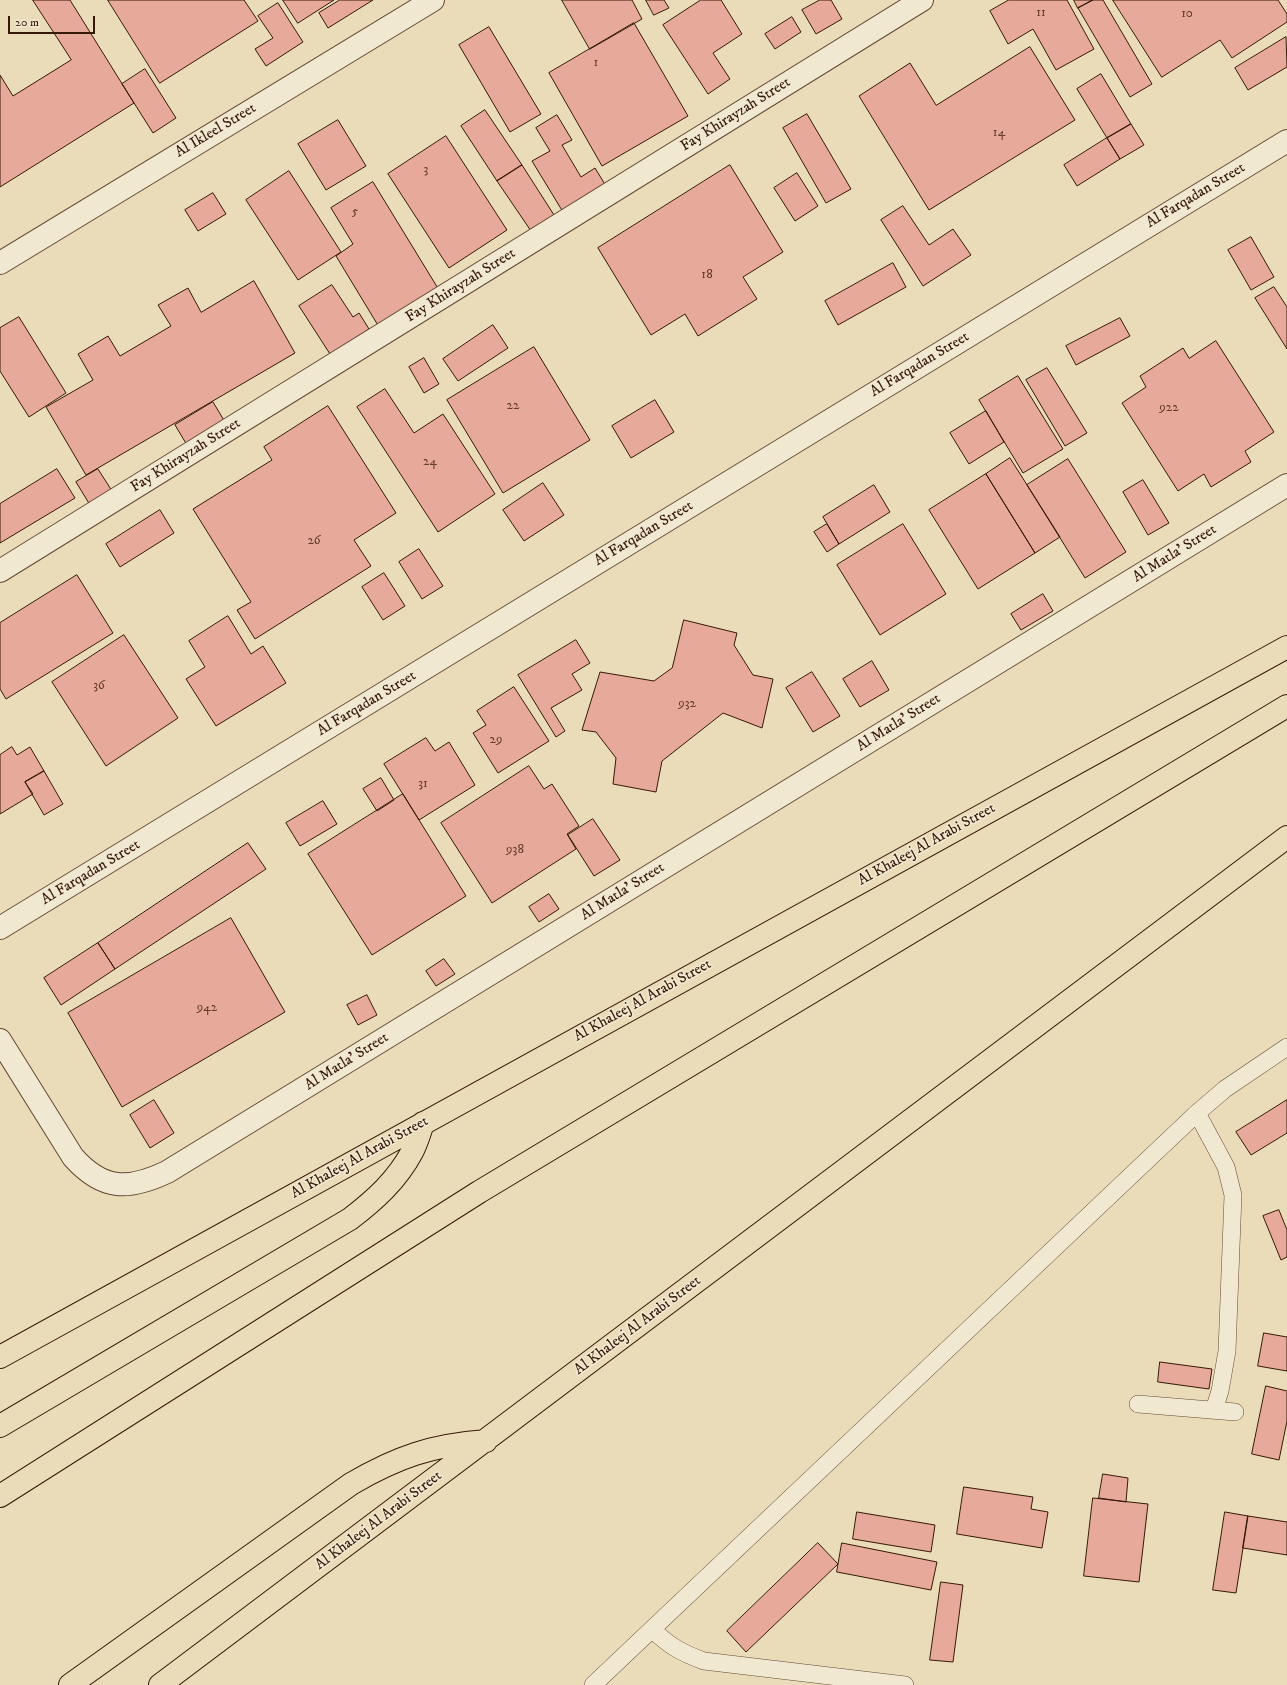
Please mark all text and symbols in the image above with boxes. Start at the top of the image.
house number: 11 [1036,5,1046,21]
house number: 10 [1181,6,1193,22]
scale bar [10,8,97,34]
text: 20 m [15,15,39,30]
house number: 1 [594,55,598,71]
street label: Fay Khirayzah Street [678,74,794,156]
street label: Al Ikleel Street [172,100,260,162]
house number: 14 [993,125,1005,141]
street label: Al Farqadan Street [1143,159,1249,233]
house number: 3 [424,162,428,178]
house number: 5 [352,204,358,220]
street label: Fay Khirayzah Street [403,245,519,327]
house number: 18 [701,267,713,283]
street label: Al Farqadan Street [867,328,973,402]
house number: 22 [507,398,519,414]
house number: 922 [1159,400,1179,416]
street label: Fay Khirayzah Street [128,415,244,497]
house number: 24 [423,454,437,470]
street label: Al Farqadan Street [591,497,697,571]
street label: Al Matla' Street [1130,521,1220,587]
house number: 26 [307,533,321,549]
street label: Al Farqadan Street [314,667,420,741]
house number: 36 [93,678,105,694]
street label: Al Matla' Street [854,690,944,756]
house number: 932 [678,696,696,712]
house number: 29 [490,732,502,748]
house number: 31 [418,776,428,792]
street label: Al Khaleej Al Arabi Street [855,800,999,890]
street label: Al Farqadan Street [38,836,144,910]
house number: 938 [506,842,524,858]
street label: Al Matla' Street [578,859,668,925]
street label: Al Khaleej Al Arabi Street [571,956,715,1046]
house number: 942 [197,1000,217,1016]
street label: Al Matla' Street [302,1029,392,1095]
street label: Al Khaleej Al Arabi Street [288,1113,432,1203]
street label: Al Khaleej Al Arabi Street [571,1272,705,1380]
street label: Al Khaleej Al Arabi Street [312,1467,446,1575]

